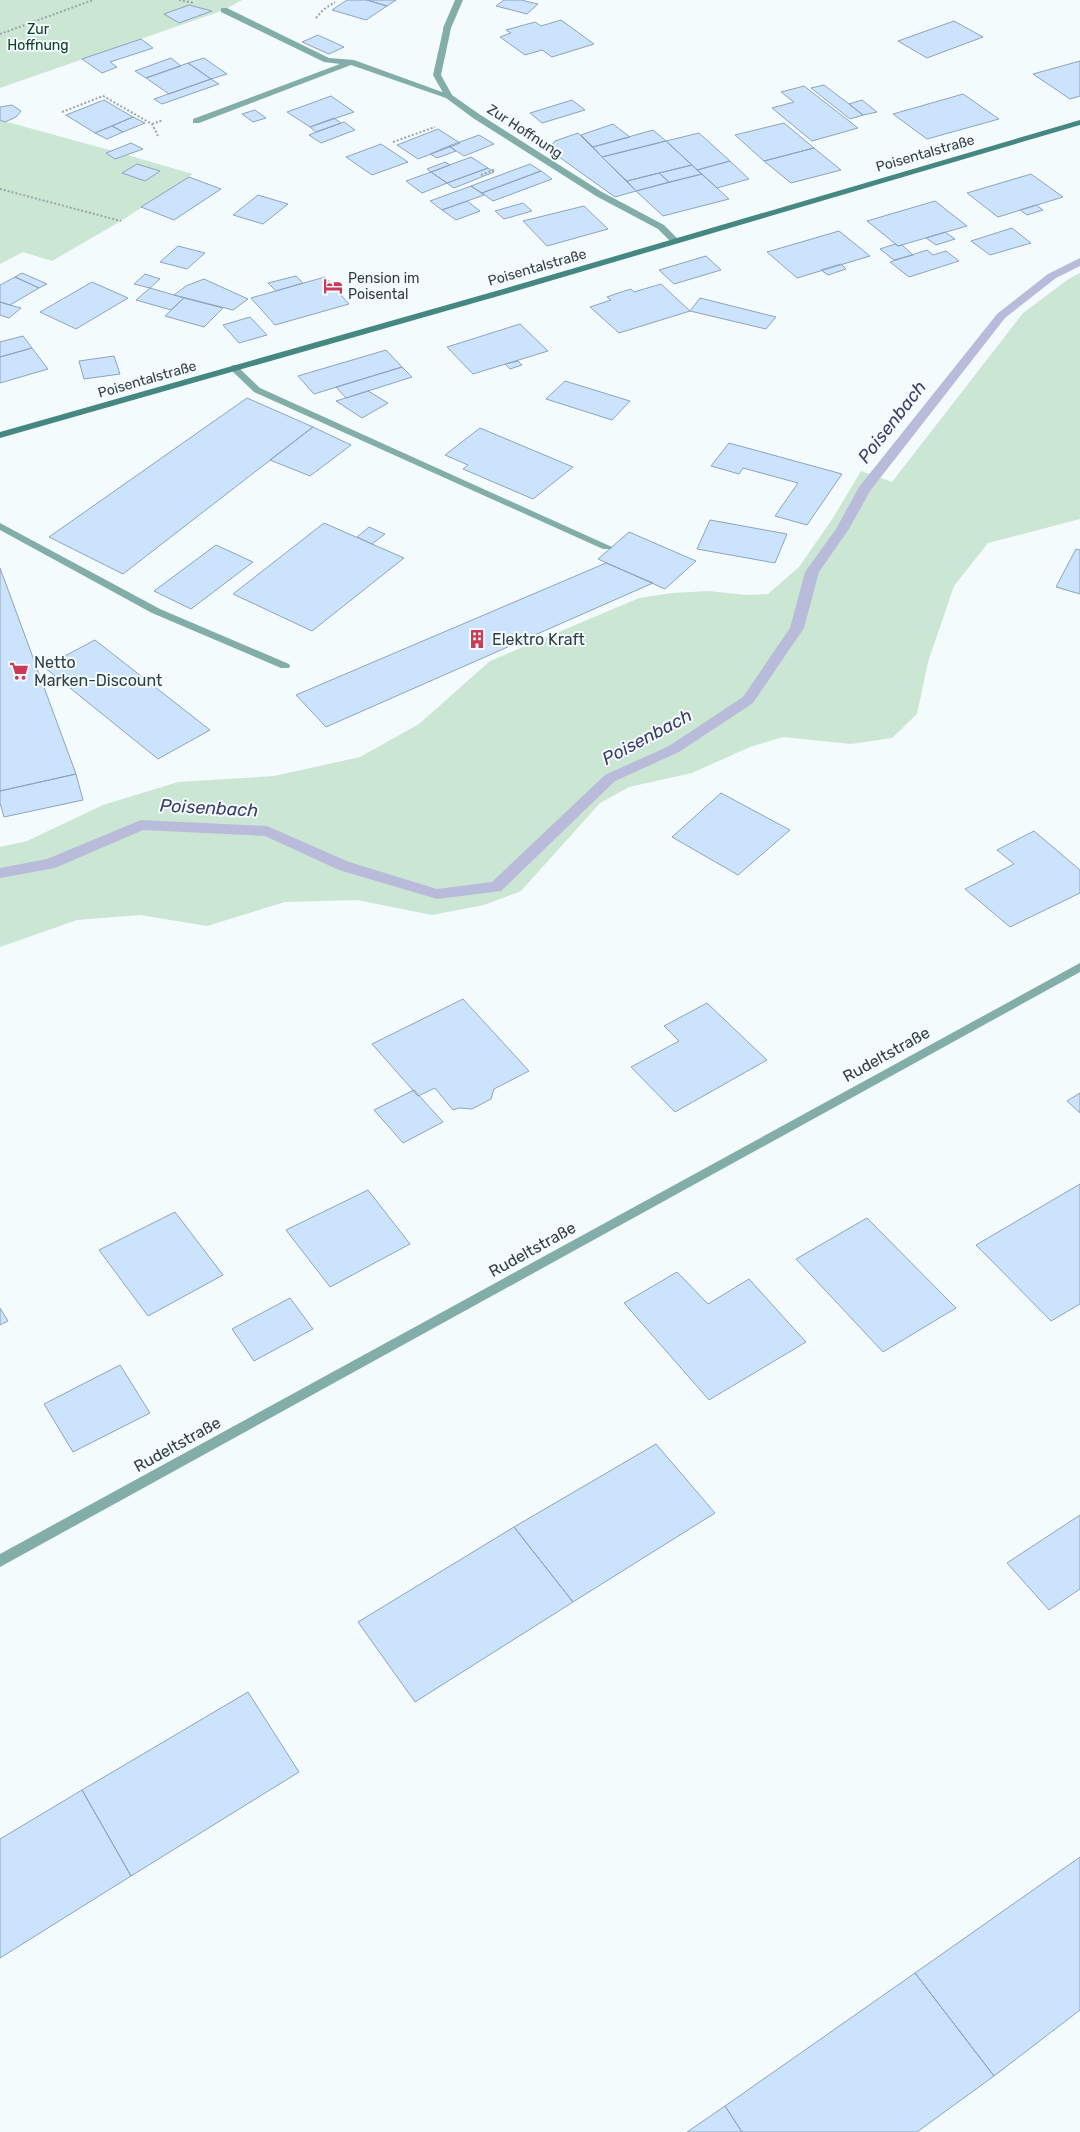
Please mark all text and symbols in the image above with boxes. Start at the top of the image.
park label: Zur Hoffnung [7,21,69,54]
street label: Zur Hoffnung [484,101,566,162]
street label: Poisentalstraße [874,131,977,176]
street label: Poisentalstraße [486,245,589,290]
place label: Pension im Poisental [348,270,420,303]
hotel icon: Pension im Poisental [322,275,344,297]
street label: Poisentalstraße [96,357,199,402]
water label: Poisenbach [853,376,931,468]
building icon: Elektro Kraft [466,628,488,650]
place label: Elektro Kraft [492,630,585,649]
place label: Netto Marken-Discount [34,653,162,690]
supermarket icon: Netto Marken-Discount [8,660,30,682]
water label: Poisenbach [598,704,696,770]
water label: Poisenbach [159,794,259,822]
street label: Rudeltstraße [840,1023,933,1086]
street label: Rudeltstraße [486,1218,579,1281]
street label: Rudeltstraße [131,1413,224,1476]

